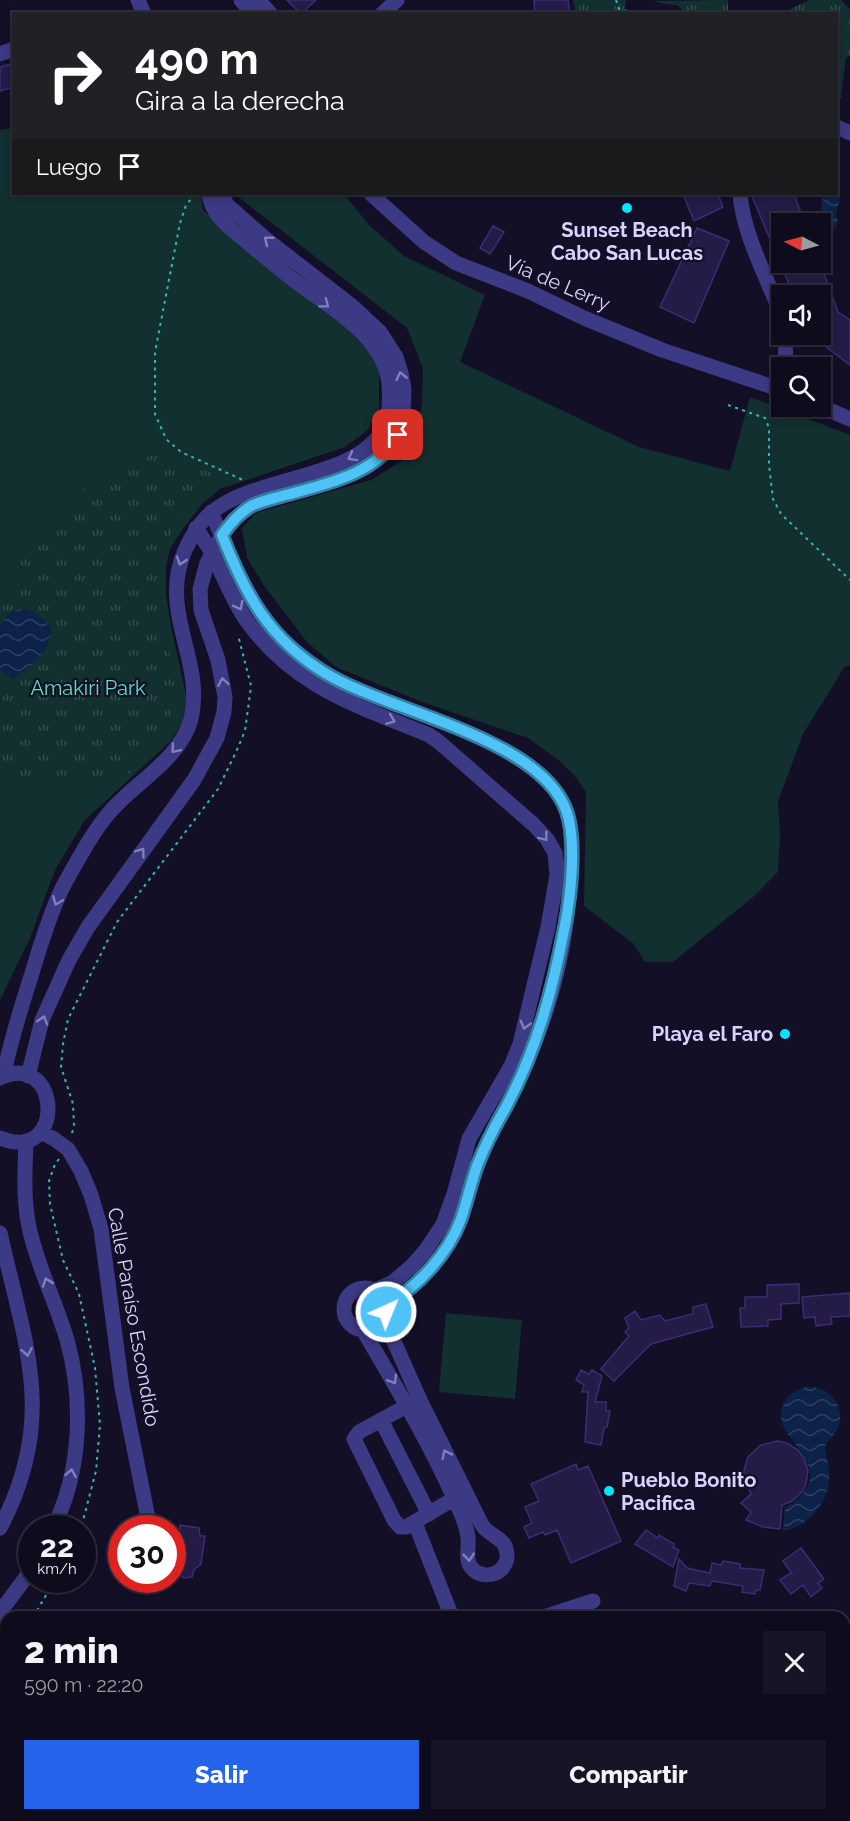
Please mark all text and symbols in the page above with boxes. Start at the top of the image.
text: 490 m [135,35,259,84]
icon: right [36,36,114,114]
text: Gira a la derecha [135,85,345,116]
icon: arrive [113,150,146,183]
text: Luego [36,154,101,180]
marker: Sunset Beach Cabo San Lucas [620,201,634,215]
north arrow [771,213,831,273]
map controls [771,213,831,417]
place label: Sunset Beach Cabo San Lucas [551,218,703,265]
one-way arrow [264,237,275,248]
street label: Vía de Lerry [502,250,614,316]
button: sound [771,285,831,345]
one-way arrow [318,296,329,307]
button: search [771,357,831,417]
one-way arrow [396,372,409,382]
pin [372,409,423,460]
icon: arrive [381,418,414,451]
one-way arrow [348,450,358,461]
one-way arrow [176,555,189,566]
one-way arrow [231,600,243,611]
park label: Amakiri Park [30,676,146,700]
one-way arrow [217,677,230,687]
one-way arrow [385,713,396,725]
one-way arrow [171,742,182,753]
one-way arrow [537,830,548,841]
one-way arrow [134,848,145,859]
one-way arrow [52,895,64,906]
one-way arrow [36,1015,48,1026]
one-way arrow [520,1019,532,1030]
place label: Playa el Faro [652,1022,773,1046]
marker: Playa el Faro [778,1027,792,1041]
street label: Calle Paraíso Escondido [103,1206,165,1428]
one-way arrow [42,1278,55,1288]
position arrow [354,1280,418,1344]
one-way arrow [20,1346,33,1356]
one-way arrow [385,1374,397,1384]
one-way arrow [442,1449,454,1460]
one-way arrow [64,1468,76,1478]
place label: Pueblo Bonito Pacifica [621,1468,756,1515]
marker: Pueblo Bonito Pacifica [602,1484,616,1498]
speed limit sign: 30 [108,1515,186,1593]
text: 22 [40,1529,74,1564]
one-way arrow [463,1552,475,1562]
text: km/h [37,1560,77,1578]
text: 2 min [24,1629,119,1671]
button: close [763,1631,826,1694]
text: 590 m · 22:20 [24,1673,144,1697]
button: Salir [24,1740,419,1809]
button: Compartir [431,1740,826,1809]

